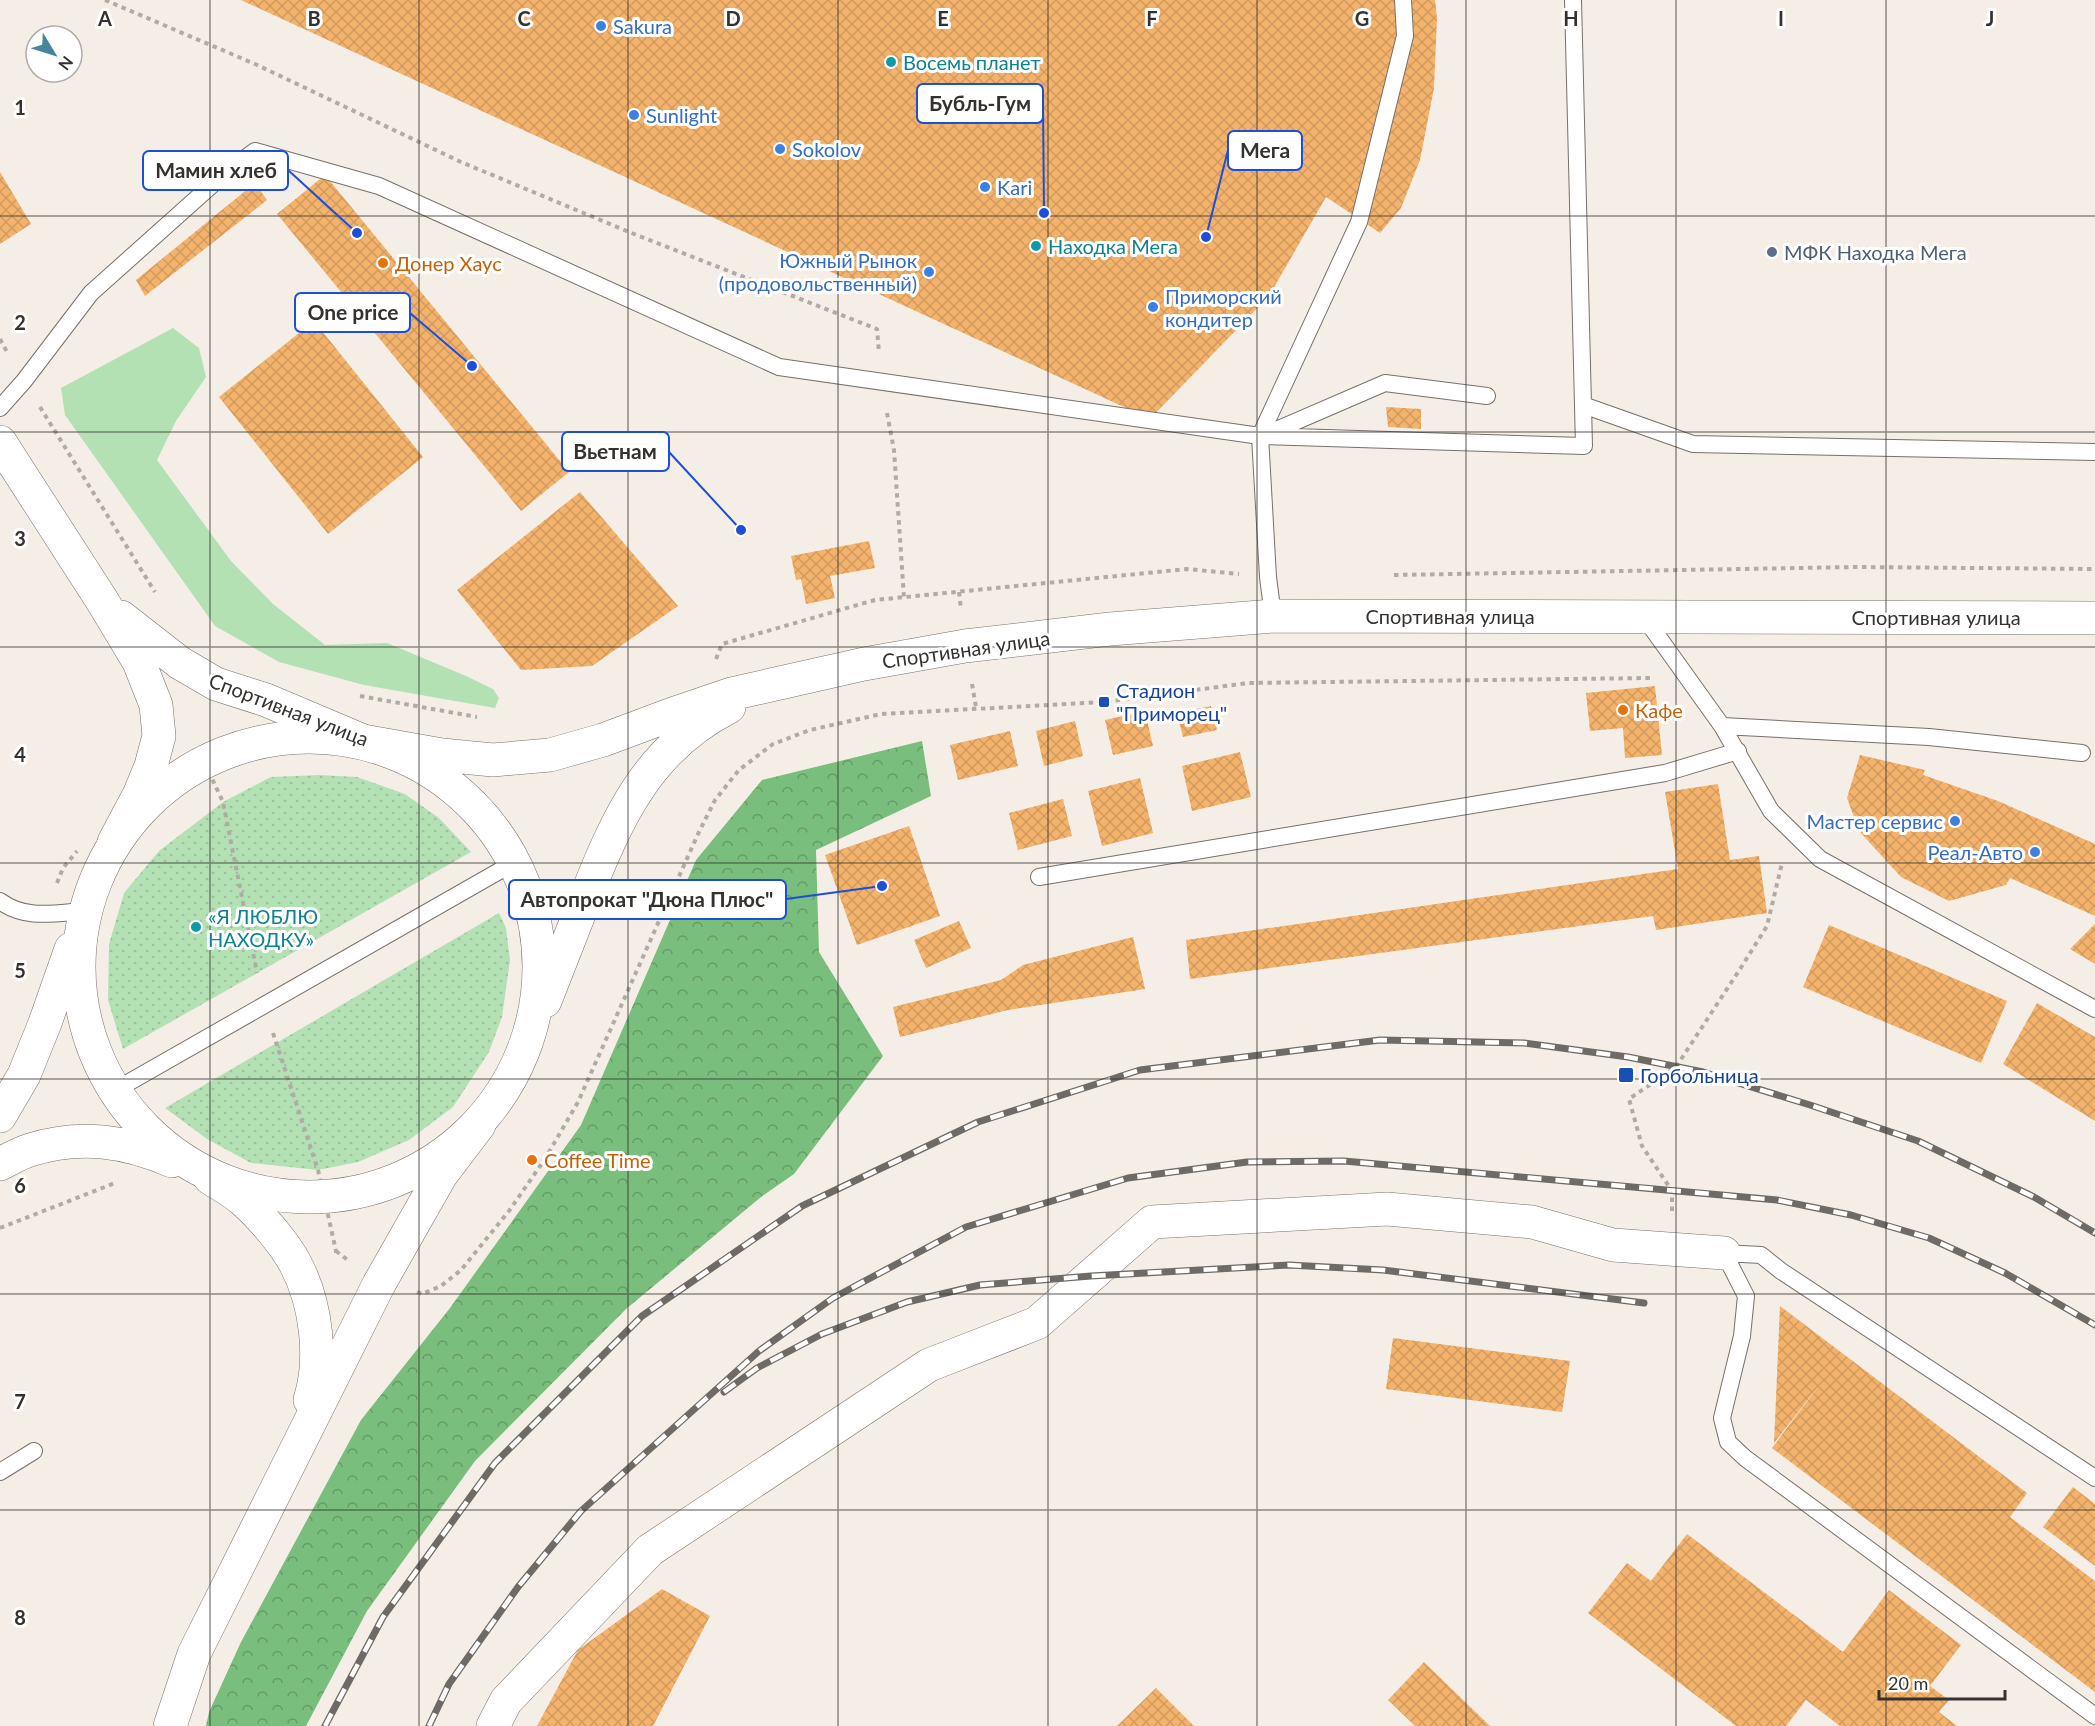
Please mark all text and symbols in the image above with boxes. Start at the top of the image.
text: A [97,6,112,30]
text: B [307,6,321,30]
text: C [517,6,531,30]
text: D [725,6,741,30]
text: E [937,6,949,30]
text: F [1146,6,1158,30]
text: G [1355,6,1369,30]
text: H [1563,6,1579,30]
text: I [1778,6,1784,30]
text: J [1986,6,1994,30]
place label: Sakura [613,14,672,38]
marker: Sakura [594,19,608,33]
north arrow [24,24,84,84]
place label: Восемь планет [903,50,1041,74]
text: N [55,53,77,74]
marker: Восемь планет [884,55,898,69]
callout: Бубль-Гум [917,84,1043,123]
text: Бубль-Гум [929,90,1031,115]
text: 1 [14,95,26,119]
place label: Sunlight [646,103,717,127]
marker: Sunlight [627,108,641,122]
callout: Мега [1228,131,1302,170]
place label: Sokolov [792,137,862,161]
text: Мега [1240,137,1290,162]
marker: Sokolov [773,142,787,156]
callout: Мамин хлеб [143,151,288,190]
text: Мамин хлеб [155,157,277,182]
place label: Kari [997,175,1032,199]
marker: Kari [978,180,992,194]
place label: Находка Мега [1048,234,1178,258]
marker: Находка Мега [1029,239,1043,253]
place label: МФК Находка Мега [1784,240,1967,264]
marker: МФК Находка Мега [1765,245,1779,259]
place label: Южный Рынок (продовольственный) [719,248,918,295]
place label: Донер Хаус [395,251,502,275]
marker: Донер Хаус [376,256,390,270]
marker: Южный Рынок (продовольственный) [922,265,936,279]
place label: Приморский кондитер [1165,284,1282,331]
callout: One price [295,293,410,332]
text: One price [307,299,399,324]
marker: Приморский кондитер [1146,300,1160,314]
text: 2 [14,310,26,334]
callout: Вьетнам [562,432,669,471]
text: Вьетнам [573,438,657,463]
text: 3 [14,526,26,550]
street label: Спортивная улица [1365,604,1535,628]
street label: Спортивная улица [1851,605,2021,629]
street label: Спортивная улица [881,625,1051,673]
street label: Спортивная улица [206,667,372,751]
place label: Стадион "Приморец" [1116,678,1227,725]
marker: Стадион "Приморец" [1097,695,1111,709]
place label: Кафе [1635,698,1683,722]
marker: Кафе [1616,703,1630,717]
text: 4 [14,742,26,766]
place label: Мастер сервис [1807,809,1943,833]
marker: Мастер сервис [1948,814,1962,828]
place label: Реал-Авто [1928,840,2023,864]
marker: Реал-Авто [2028,845,2042,859]
callout: Автопрокат "Дюна Плюс" [509,880,786,919]
text: Автопрокат "Дюна Плюс" [520,886,773,911]
place label: «Я ЛЮБЛЮ НАХОДКУ» [208,904,318,951]
marker: «Я ЛЮБЛЮ НАХОДКУ» [189,920,203,934]
text: 5 [14,958,26,982]
place label: Горбольница [1640,1063,1759,1087]
marker: Горбольница [1617,1066,1635,1084]
place label: Coffee Time [544,1148,650,1172]
marker: Coffee Time [525,1153,539,1167]
text: 6 [14,1173,26,1197]
text: 7 [14,1389,26,1413]
text: 8 [14,1605,26,1629]
scale bar [1879,1663,2005,1701]
text: 20 m [1888,1672,1928,1694]

